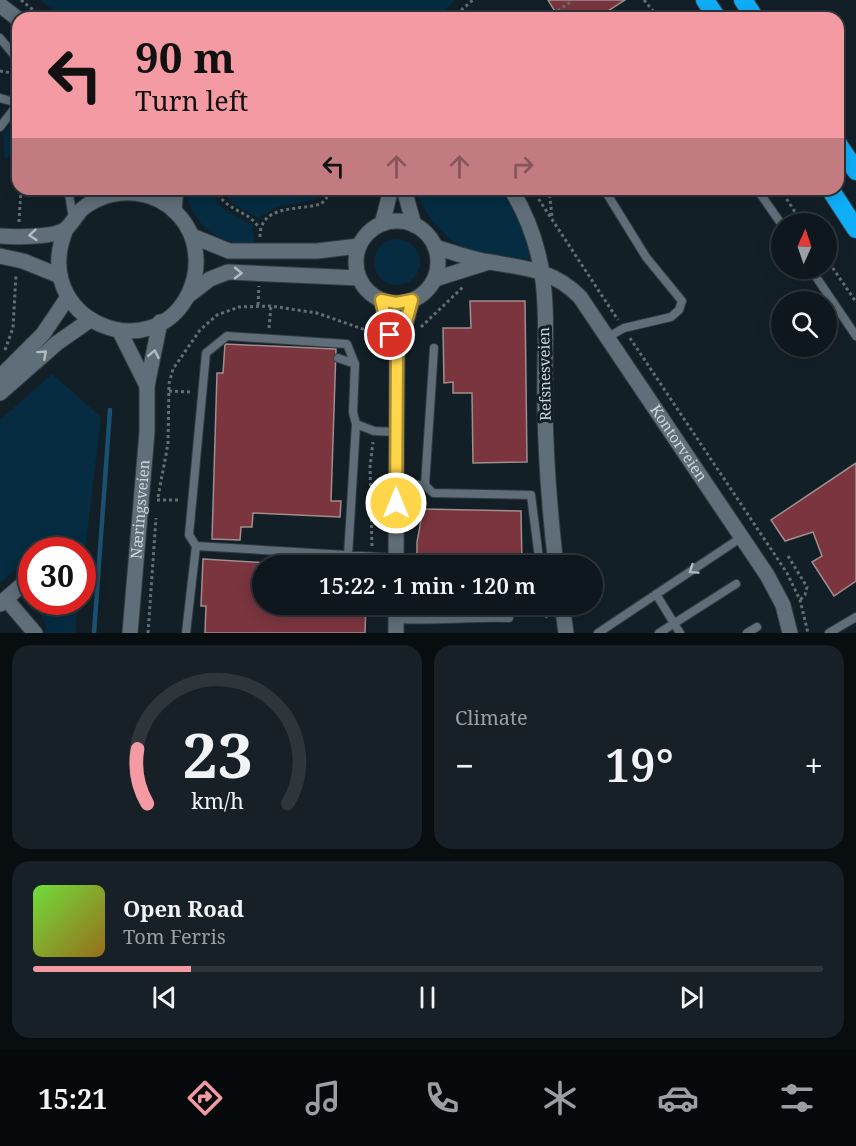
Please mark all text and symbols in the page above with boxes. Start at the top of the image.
text: 90 m [135,28,235,85]
icon: left [36,36,114,114]
text: Turn left [135,82,248,119]
icon: left [317,150,350,183]
icon: ahead [380,150,413,183]
icon: ahead [443,150,476,183]
icon: right [506,150,539,183]
north arrow [771,213,837,279]
map controls [771,213,837,357]
one-way arrow [29,229,38,242]
one-way arrow [234,266,243,279]
button: search [771,291,837,357]
pin [364,309,415,360]
icon: arrive [373,318,406,351]
street label: Refsnesveien [533,327,555,421]
one-way arrow [147,350,160,360]
one-way arrow [37,351,48,362]
street label: Kontorveien [646,400,712,485]
street label: Næringsveien [125,459,154,560]
position arrow [364,471,428,535]
speed limit sign: 30 [18,537,96,615]
one-way arrow [689,562,700,573]
text: 15:22 · 1 min · 120 m [319,570,536,600]
text: Climate [455,704,528,731]
text: 23 [182,711,252,796]
text: 19° [605,734,674,795]
text: − [455,743,474,788]
text: + [805,743,823,788]
text: km/h [191,786,244,815]
text: Open Road [123,893,244,923]
text: Tom Ferris [123,923,226,950]
icon: previous [148,981,181,1014]
icon: pause [411,981,444,1014]
icon: next [675,981,708,1014]
icon: directions [184,1077,226,1119]
icon: music [302,1077,344,1119]
icon: phone [421,1077,463,1119]
icon: climate [539,1077,581,1119]
icon: car [657,1077,699,1119]
icon: filters [776,1077,818,1119]
text: 15:21 [38,1080,107,1117]

